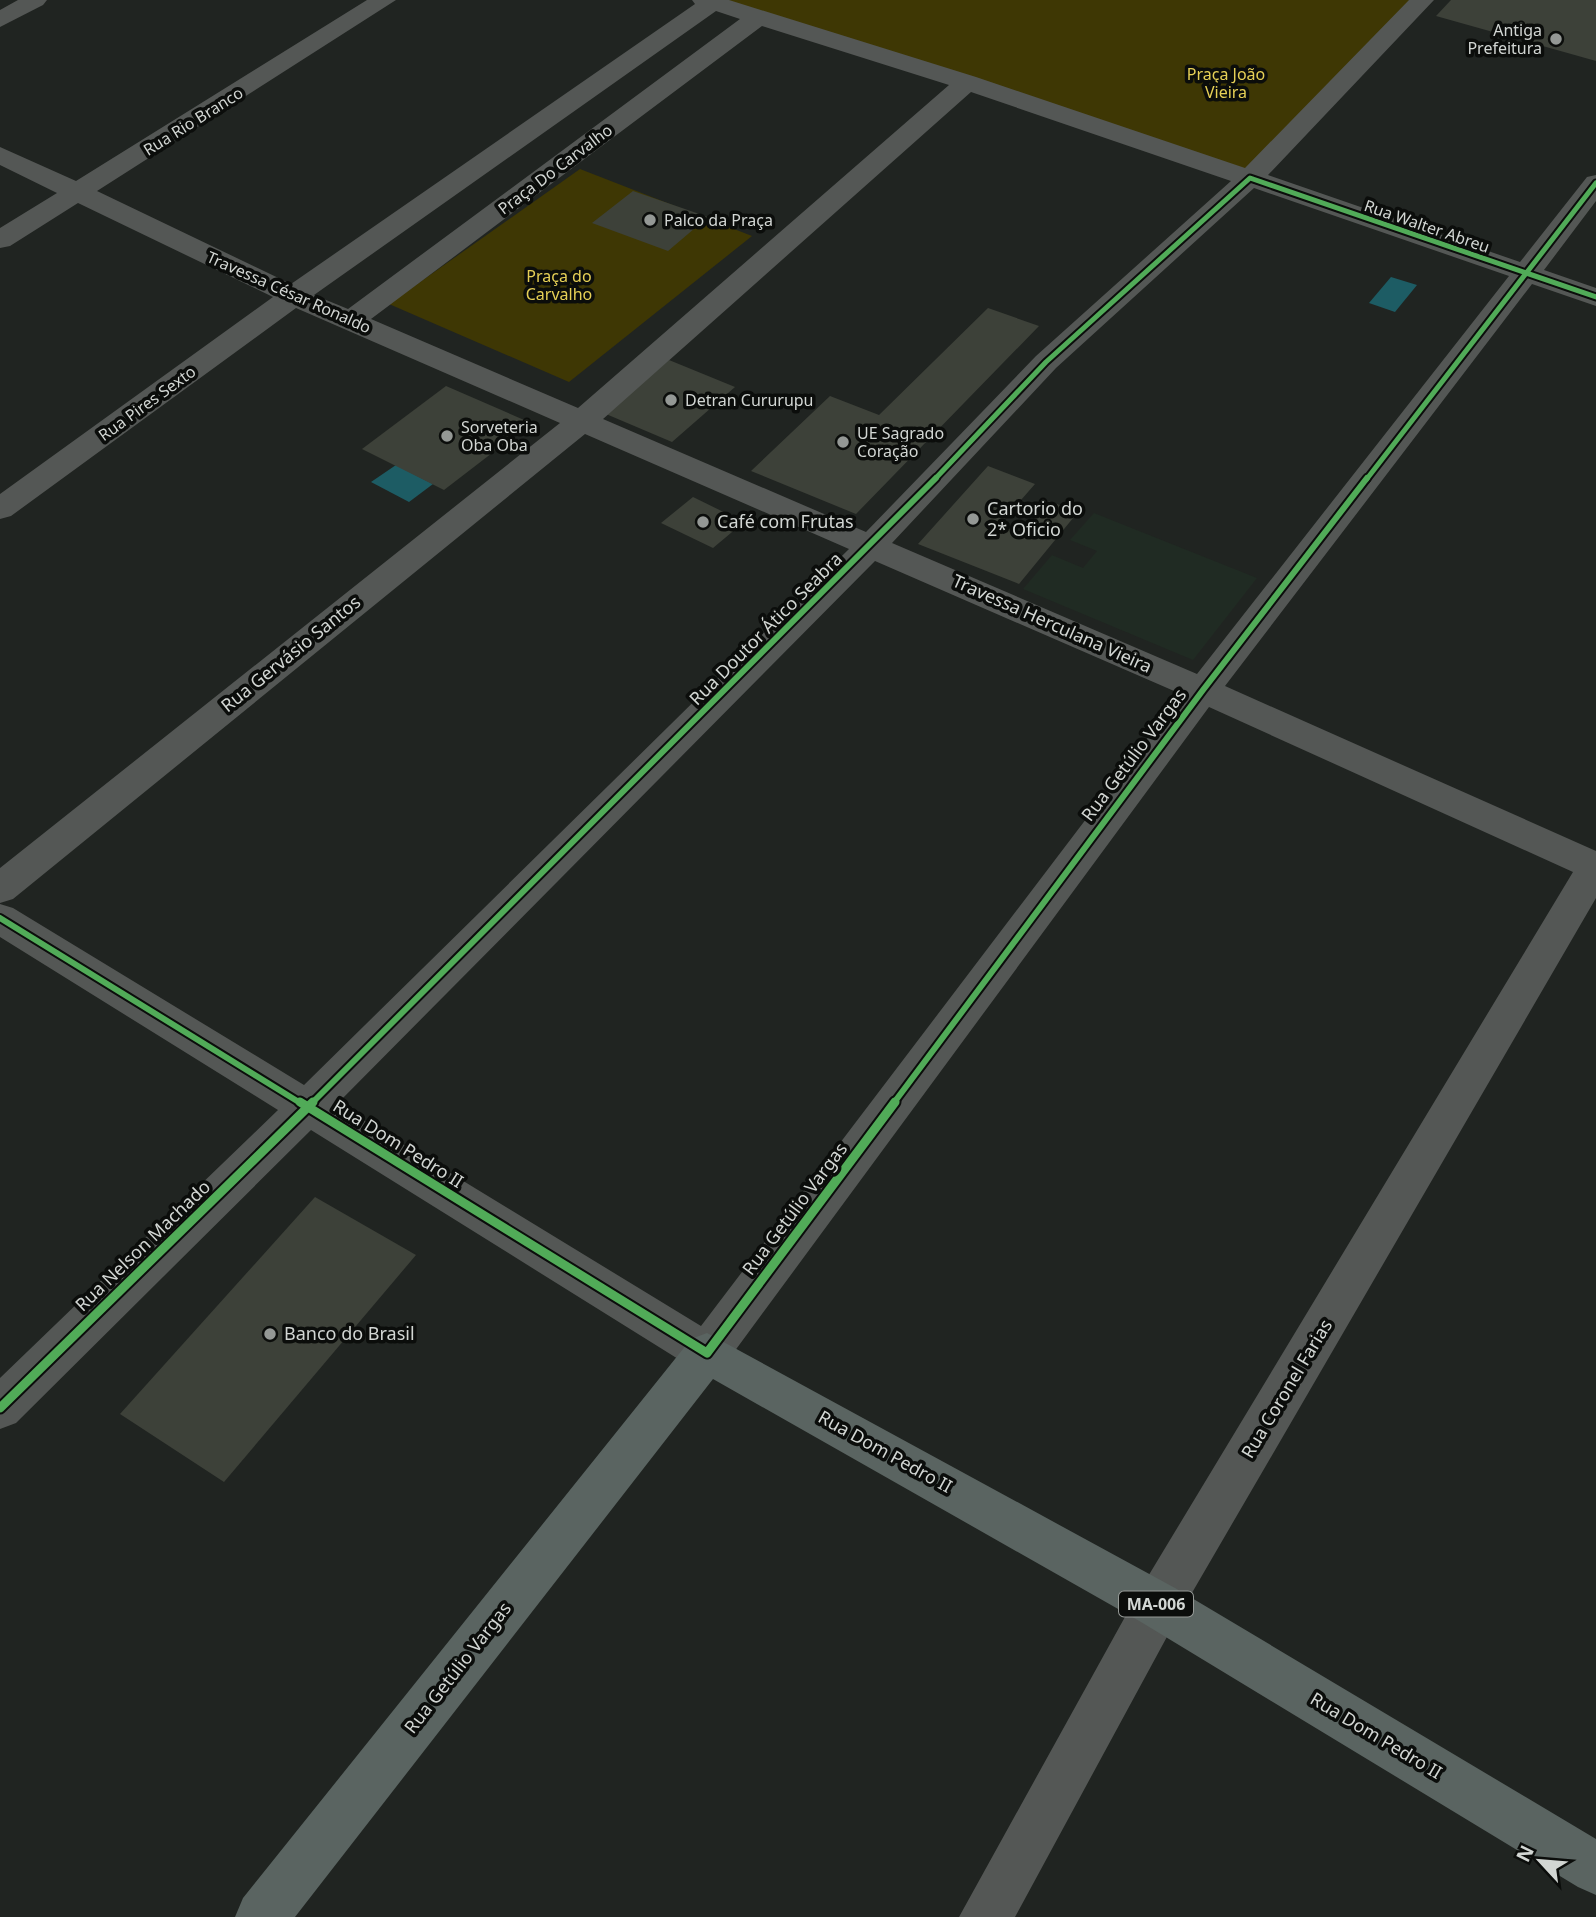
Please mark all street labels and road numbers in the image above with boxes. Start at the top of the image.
street label: Rua Rio Branco [139,82,247,160]
street label: Praça Do Carvalho [493,119,617,219]
street label: Rua Walter Abreu [1361,194,1493,258]
street label: Travessa César Ronaldo [203,246,375,338]
street label: Rua Pires Sexto [94,360,200,446]
street label: Rua Doutor Ático Seabra [684,547,847,710]
street label: Travessa Herculana Vieira [949,568,1156,678]
street label: Rua Gervásio Santos [216,589,365,717]
street label: Rua Getúlio Vargas [1075,683,1191,826]
street label: Rua Dom Pedro II [329,1093,468,1193]
street label: Rua Getúlio Vargas [736,1137,852,1280]
street label: Rua Nelson Machado [70,1174,215,1316]
street label: Rua Coronel Farias [1235,1315,1337,1462]
street label: Rua Dom Pedro II [814,1404,957,1498]
road number: MA-006 [1119,1592,1193,1616]
street label: Rua Getúlio Vargas [398,1597,516,1738]
street label: Rua Dom Pedro II [1306,1686,1447,1784]

